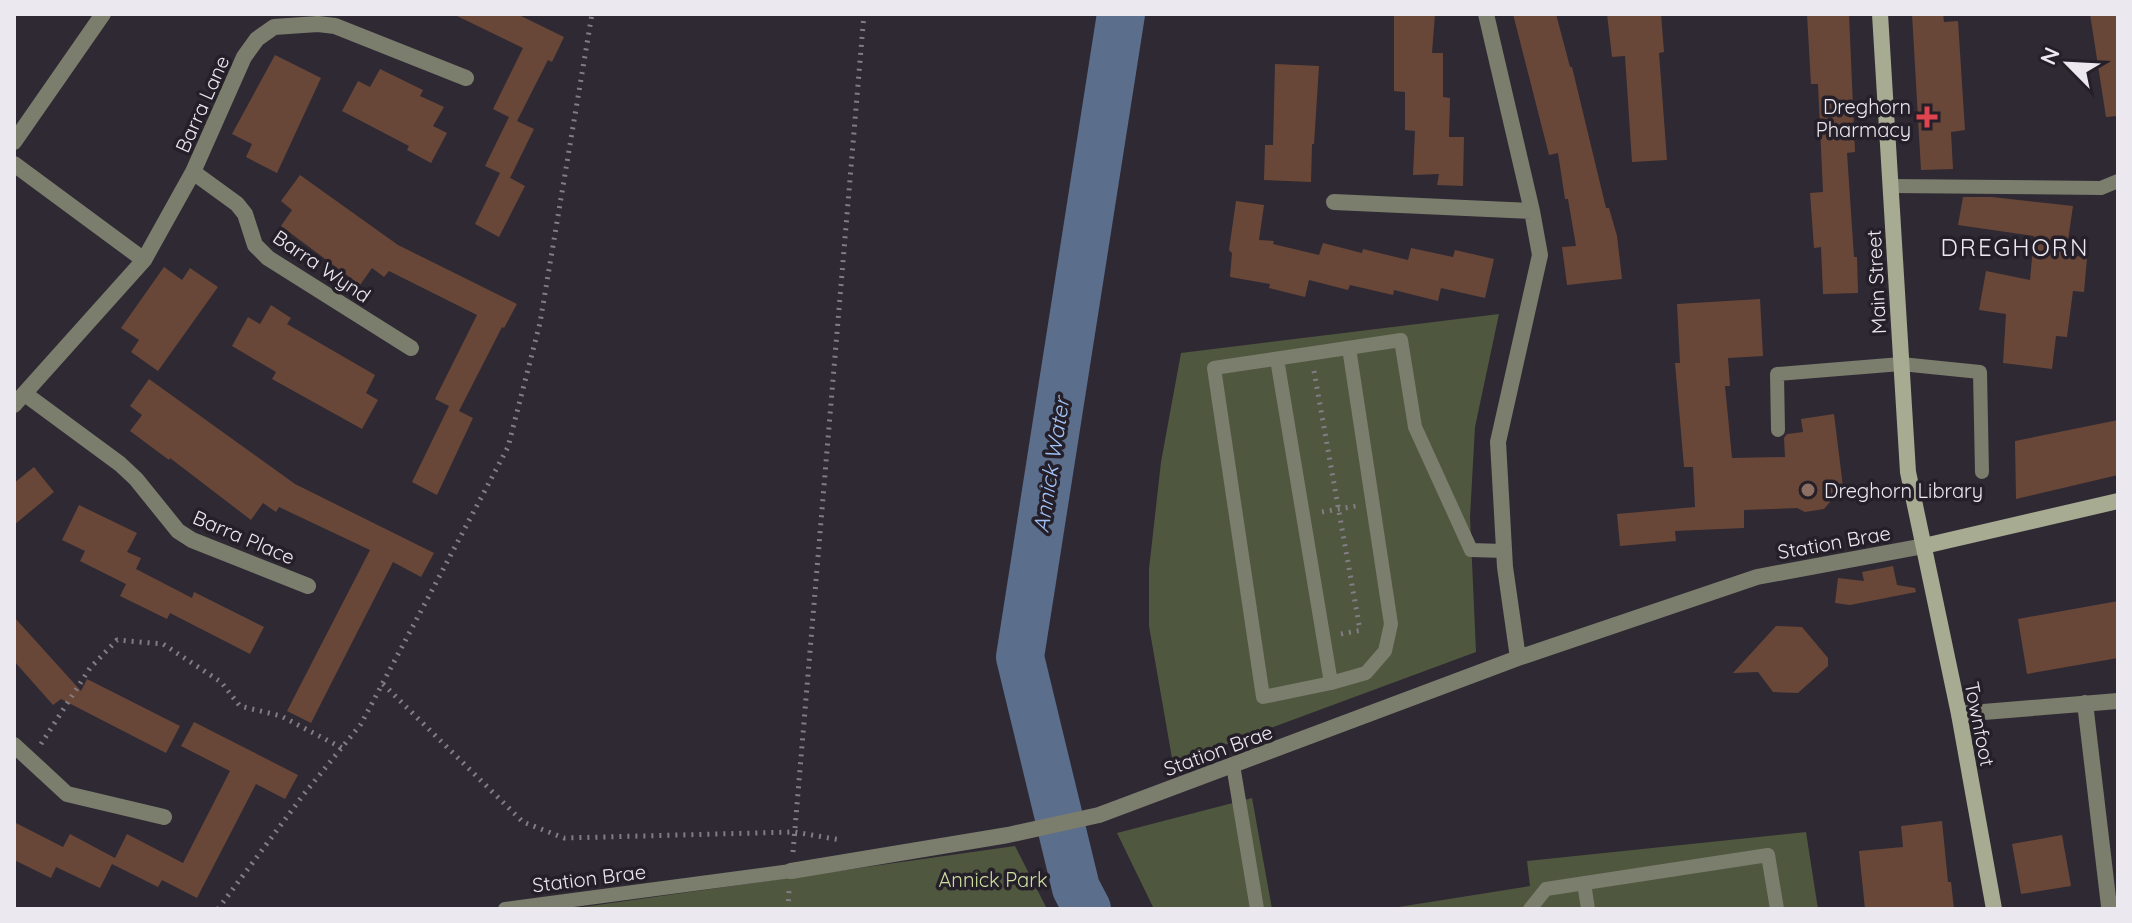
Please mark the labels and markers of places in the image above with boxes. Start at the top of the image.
place label: Dreghorn Pharmacy [1816,94,1911,142]
marker: Dreghorn Pharmacy [1918,108,1936,126]
place label: Dreghorn Library [1824,478,1983,503]
marker: Dreghorn Library [1799,481,1817,499]

